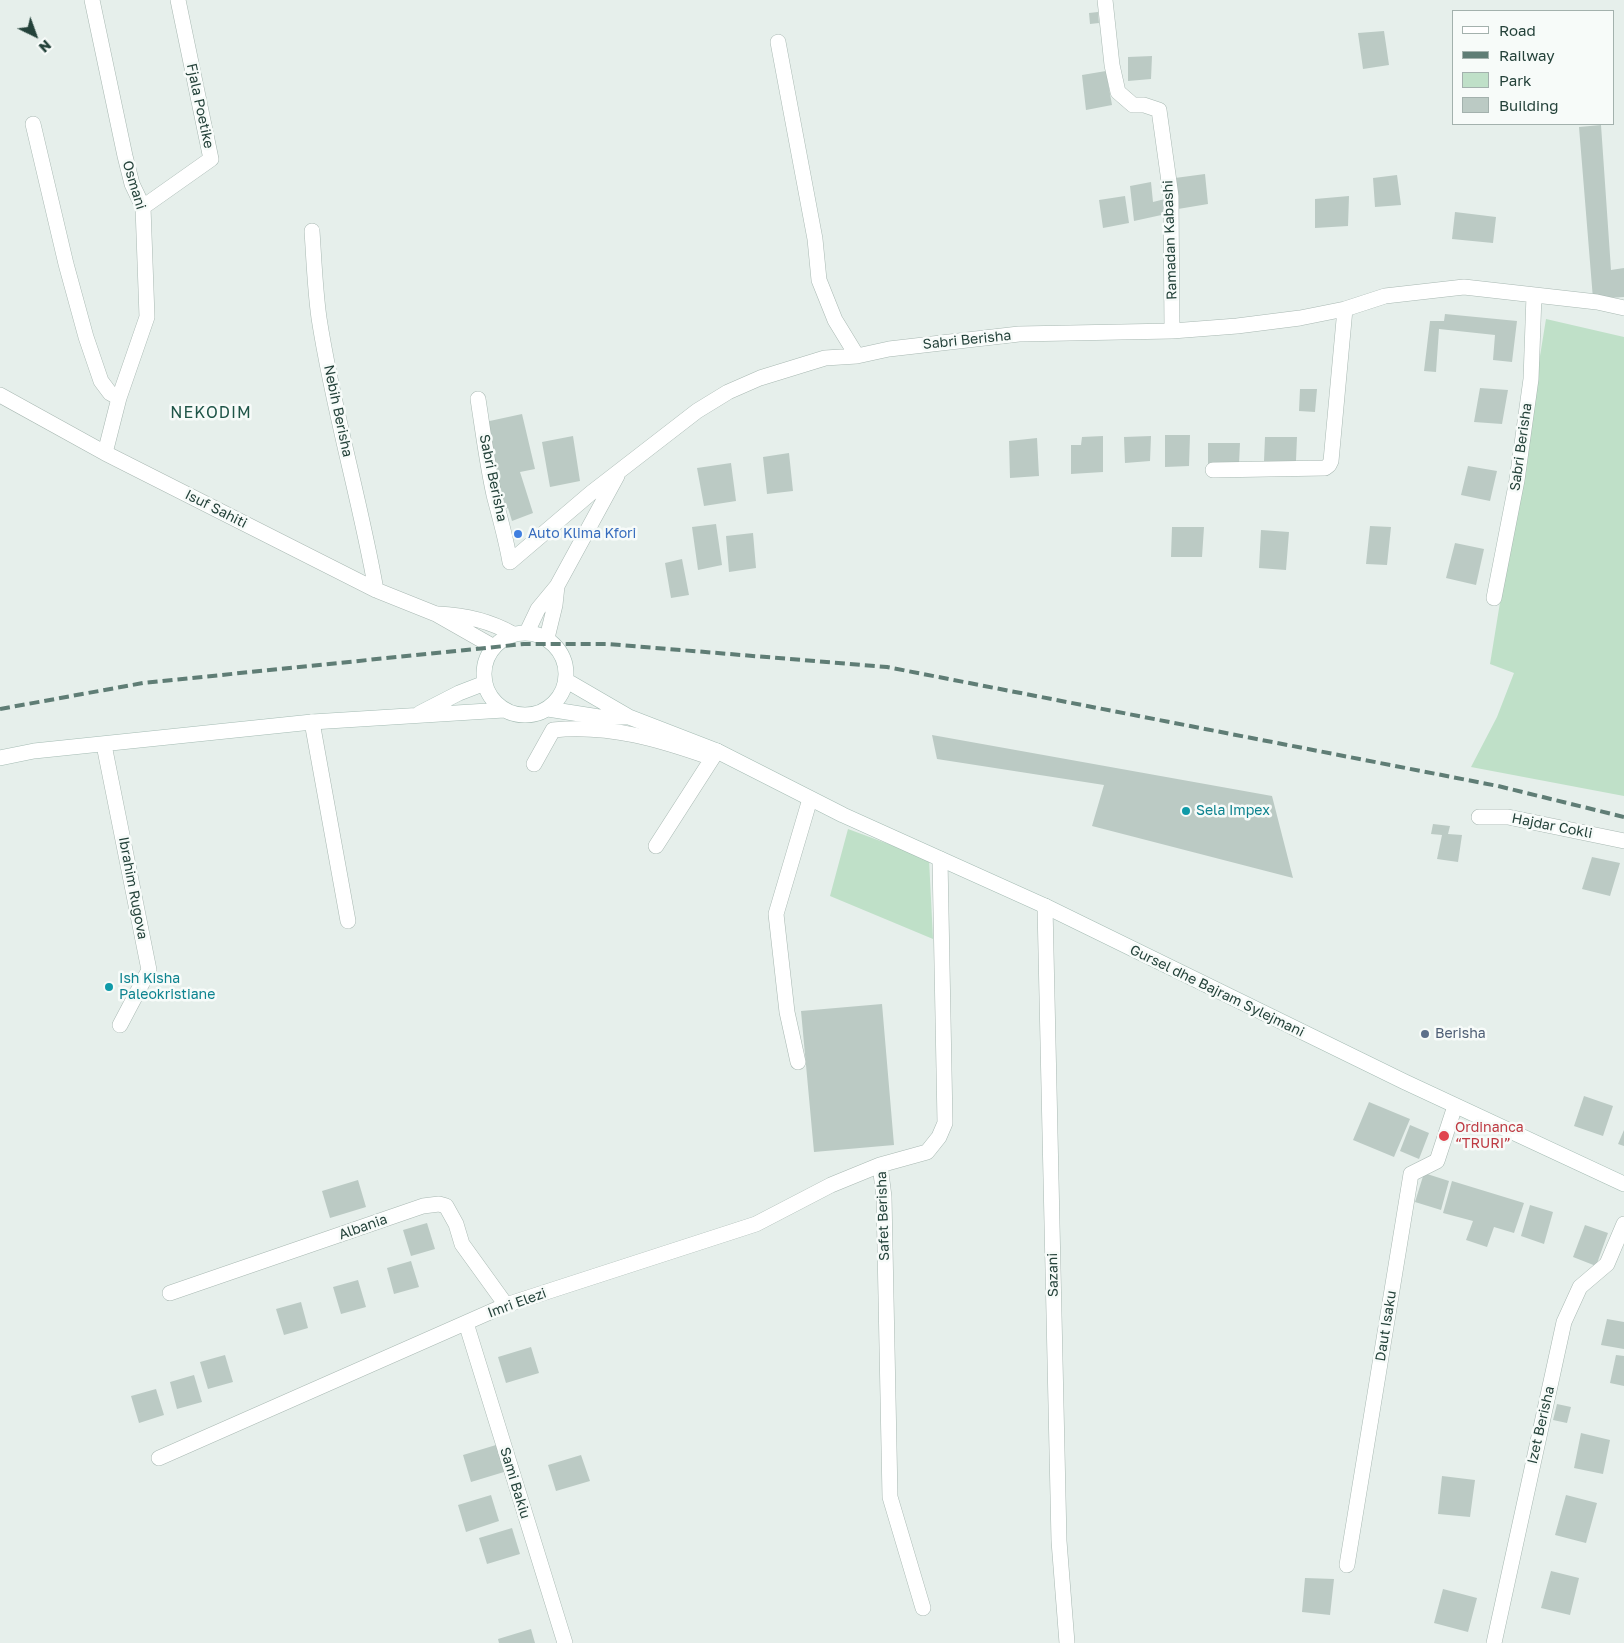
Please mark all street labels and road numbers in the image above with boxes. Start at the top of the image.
street label: Fjala Poetike [183,62,217,150]
street label: Osmani [119,158,149,212]
street label: Ramadan Kabashi [1160,180,1180,300]
street label: Sabri Berisha [922,327,1012,353]
street label: Nebih Berisha [320,363,356,459]
street label: Sabri Berisha [1506,402,1536,492]
street label: Sabri Berisha [476,433,510,523]
street label: Isuf Sahiti [182,486,250,532]
street label: Hajdar Cokli [1510,810,1594,842]
street label: Ibrahim Rugova [115,835,151,941]
street label: Gursel dhe Bajram Sylejmani [1127,941,1307,1041]
street label: Safet Berisha [873,1171,893,1261]
street label: Albania [336,1211,390,1243]
street label: Sazani [1044,1253,1062,1297]
street label: Imri Elezi [485,1285,549,1321]
street label: Daut Isaku [1372,1289,1400,1363]
street label: Izet Berisha [1524,1384,1558,1466]
street label: Sami Bakiu [496,1445,534,1521]

